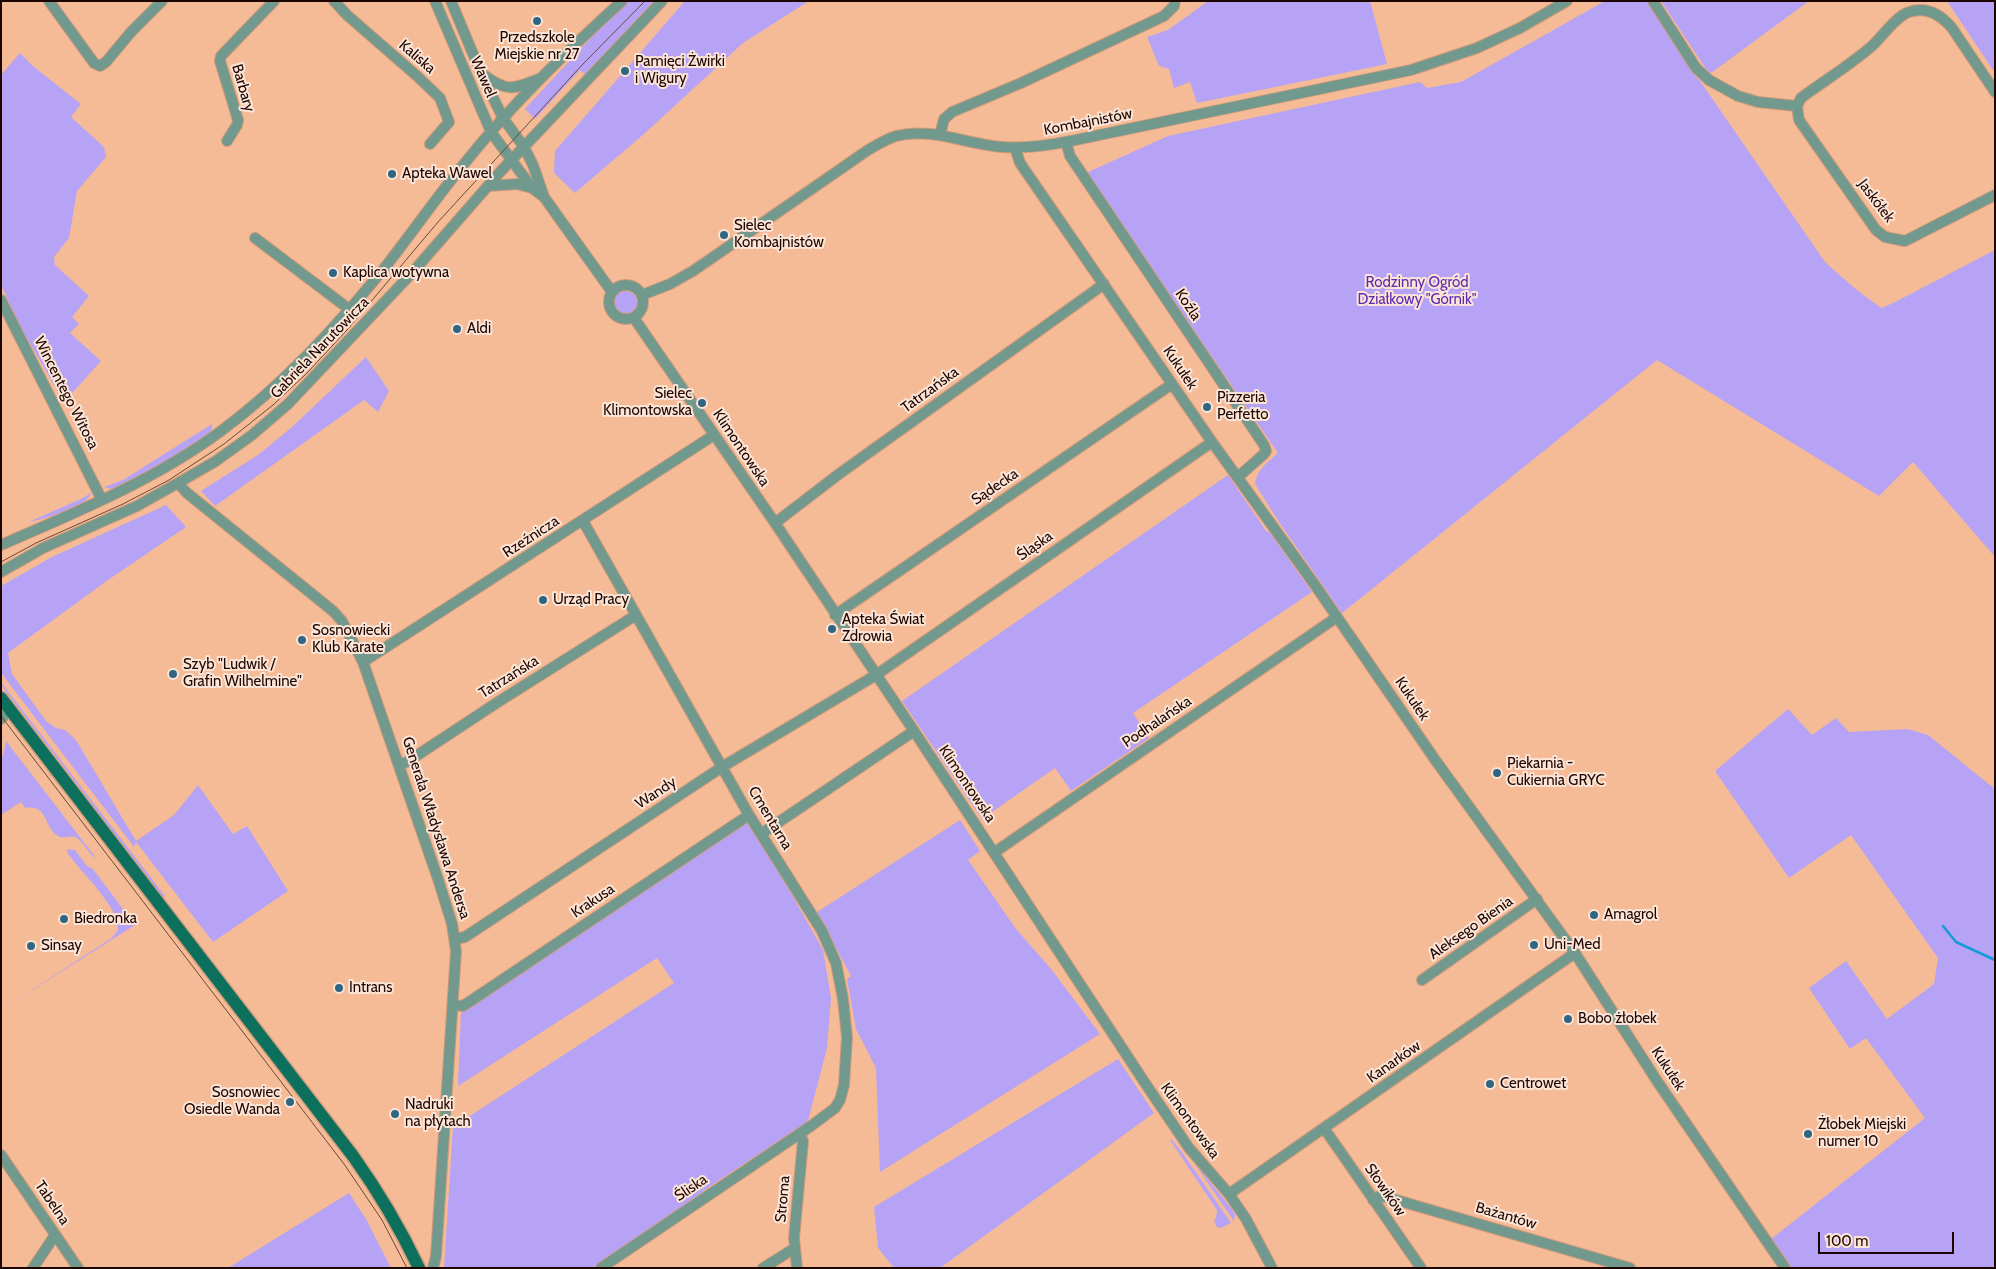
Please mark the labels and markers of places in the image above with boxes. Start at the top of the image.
marker: Przedszkole Miejskie nr 27 [531,15,543,27]
place label: Przedszkole Miejskie nr 27 [494,29,580,64]
place label: Pamięci Żwirki i Wigury [635,53,725,88]
marker: Pamięci Żwirki i Wigury [619,65,631,77]
place label: Apteka Wawel [402,165,492,183]
marker: Apteka Wawel [386,168,398,180]
place label: Sielec Kombajnistów [734,217,824,252]
marker: Sielec Kombajnistów [718,229,730,241]
place label: Kaplica wotywna [343,264,449,282]
marker: Kaplica wotywna [327,267,339,279]
place label: Aldi [467,320,491,338]
marker: Aldi [451,323,463,335]
place label: Sielec Klimontowska [603,385,692,420]
place label: Pizzeria Perfetto [1217,389,1269,424]
marker: Sielec Klimontowska [696,397,708,409]
marker: Pizzeria Perfetto [1201,401,1213,413]
place label: Urząd Pracy [553,591,629,609]
marker: Urząd Pracy [537,594,549,606]
place label: Apteka Świat Zdrowia [842,611,924,646]
place label: Sosnowiecki Klub Karate [312,622,390,657]
marker: Apteka Świat Zdrowia [826,623,838,635]
marker: Sosnowiecki Klub Karate [296,634,308,646]
place label: Szyb "Ludwik / Grafin Wilhelmine" [183,656,302,691]
marker: Szyb "Ludwik / Grafin Wilhelmine" [167,668,179,680]
place label: Piekarnia - Cukiernia GRYC [1507,755,1605,790]
marker: Piekarnia - Cukiernia GRYC [1491,767,1503,779]
place label: Amagrol [1604,906,1657,924]
marker: Amagrol [1588,909,1600,921]
place label: Biedronka [74,910,137,928]
marker: Biedronka [58,913,70,925]
place label: Uni-Med [1544,936,1601,954]
place label: Sinsay [41,937,82,955]
marker: Uni-Med [1528,939,1540,951]
marker: Sinsay [25,940,37,952]
place label: Intrans [349,979,392,997]
marker: Intrans [333,982,345,994]
place label: Bobo żłobek [1578,1010,1657,1028]
marker: Bobo żłobek [1562,1013,1574,1025]
place label: Centrowet [1500,1075,1566,1093]
marker: Centrowet [1484,1078,1496,1090]
place label: Sosnowiec Osiedle Wanda [184,1084,280,1119]
marker: Sosnowiec Osiedle Wanda [284,1096,296,1108]
place label: Nadruki na płytach [405,1096,471,1131]
marker: Nadruki na płytach [389,1108,401,1120]
place label: Żłobek Miejski numer 10 [1818,1116,1906,1151]
marker: Żłobek Miejski numer 10 [1802,1128,1814,1140]

